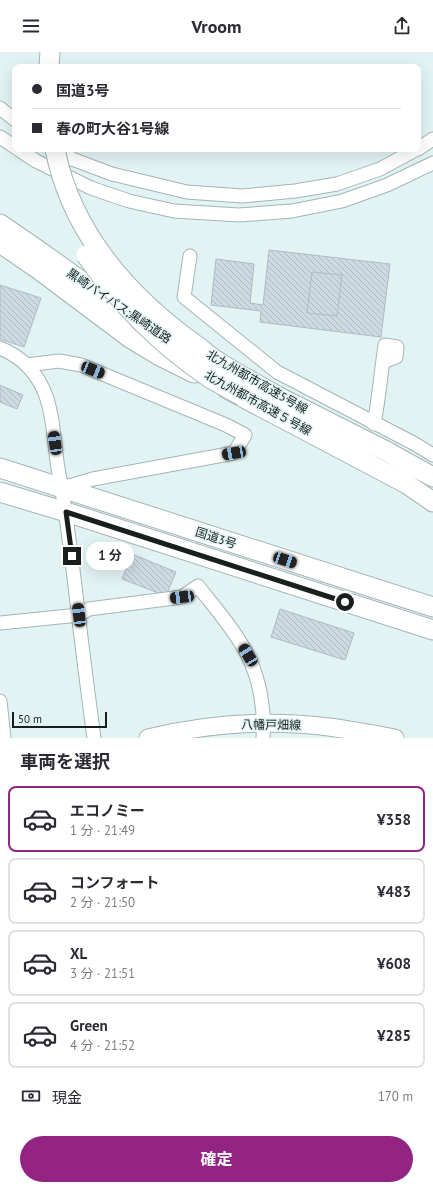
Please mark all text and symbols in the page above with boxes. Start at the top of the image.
icon: menu [20,15,42,37]
text: Vroom [192,15,241,38]
icon: share [391,15,413,37]
text: 国道3号 [56,81,110,100]
text: 春の町大谷1号線 [56,119,170,138]
street label: 黒崎バイパス;黒崎道路 [64,265,174,346]
street label: 北九州都市高速5号線 [204,346,311,417]
car [80,360,106,380]
street label: 北九州都市高速５号線 [202,367,314,438]
car [47,430,63,456]
car [221,445,247,461]
street label: 国道3号 [194,524,239,551]
callout: 1 分 [86,542,134,570]
route end [63,547,81,565]
text: 1 分 [98,547,122,564]
car [272,551,298,569]
car [169,590,195,604]
route start [336,593,354,611]
car [72,602,86,628]
car [237,642,259,668]
scale bar [12,710,107,729]
text: 50 m [18,712,42,726]
street label: 八幡戸畑線 [241,716,301,733]
text: 車両を選択 [20,750,110,773]
icon: car [22,801,58,837]
text: エコノミー [70,801,145,820]
text: ¥358 [377,810,411,829]
text: 1 分 · 21:49 [70,822,135,839]
icon: car [22,873,58,909]
text: コンフォート [70,873,160,892]
text: ¥483 [377,882,411,901]
text: 2 分 · 21:50 [70,894,135,911]
text: XL [70,944,87,963]
icon: car [22,945,58,981]
text: ¥608 [377,954,411,973]
text: 3 分 · 21:51 [70,965,135,982]
text: Green [70,1016,108,1035]
icon: car [22,1017,58,1053]
text: ¥285 [377,1026,411,1045]
text: 4 分 · 21:52 [70,1037,135,1054]
icon: cash [20,1085,42,1107]
text: 現金 [52,1088,82,1107]
text: 170 m [378,1088,413,1105]
button: 確定 [20,1136,413,1182]

